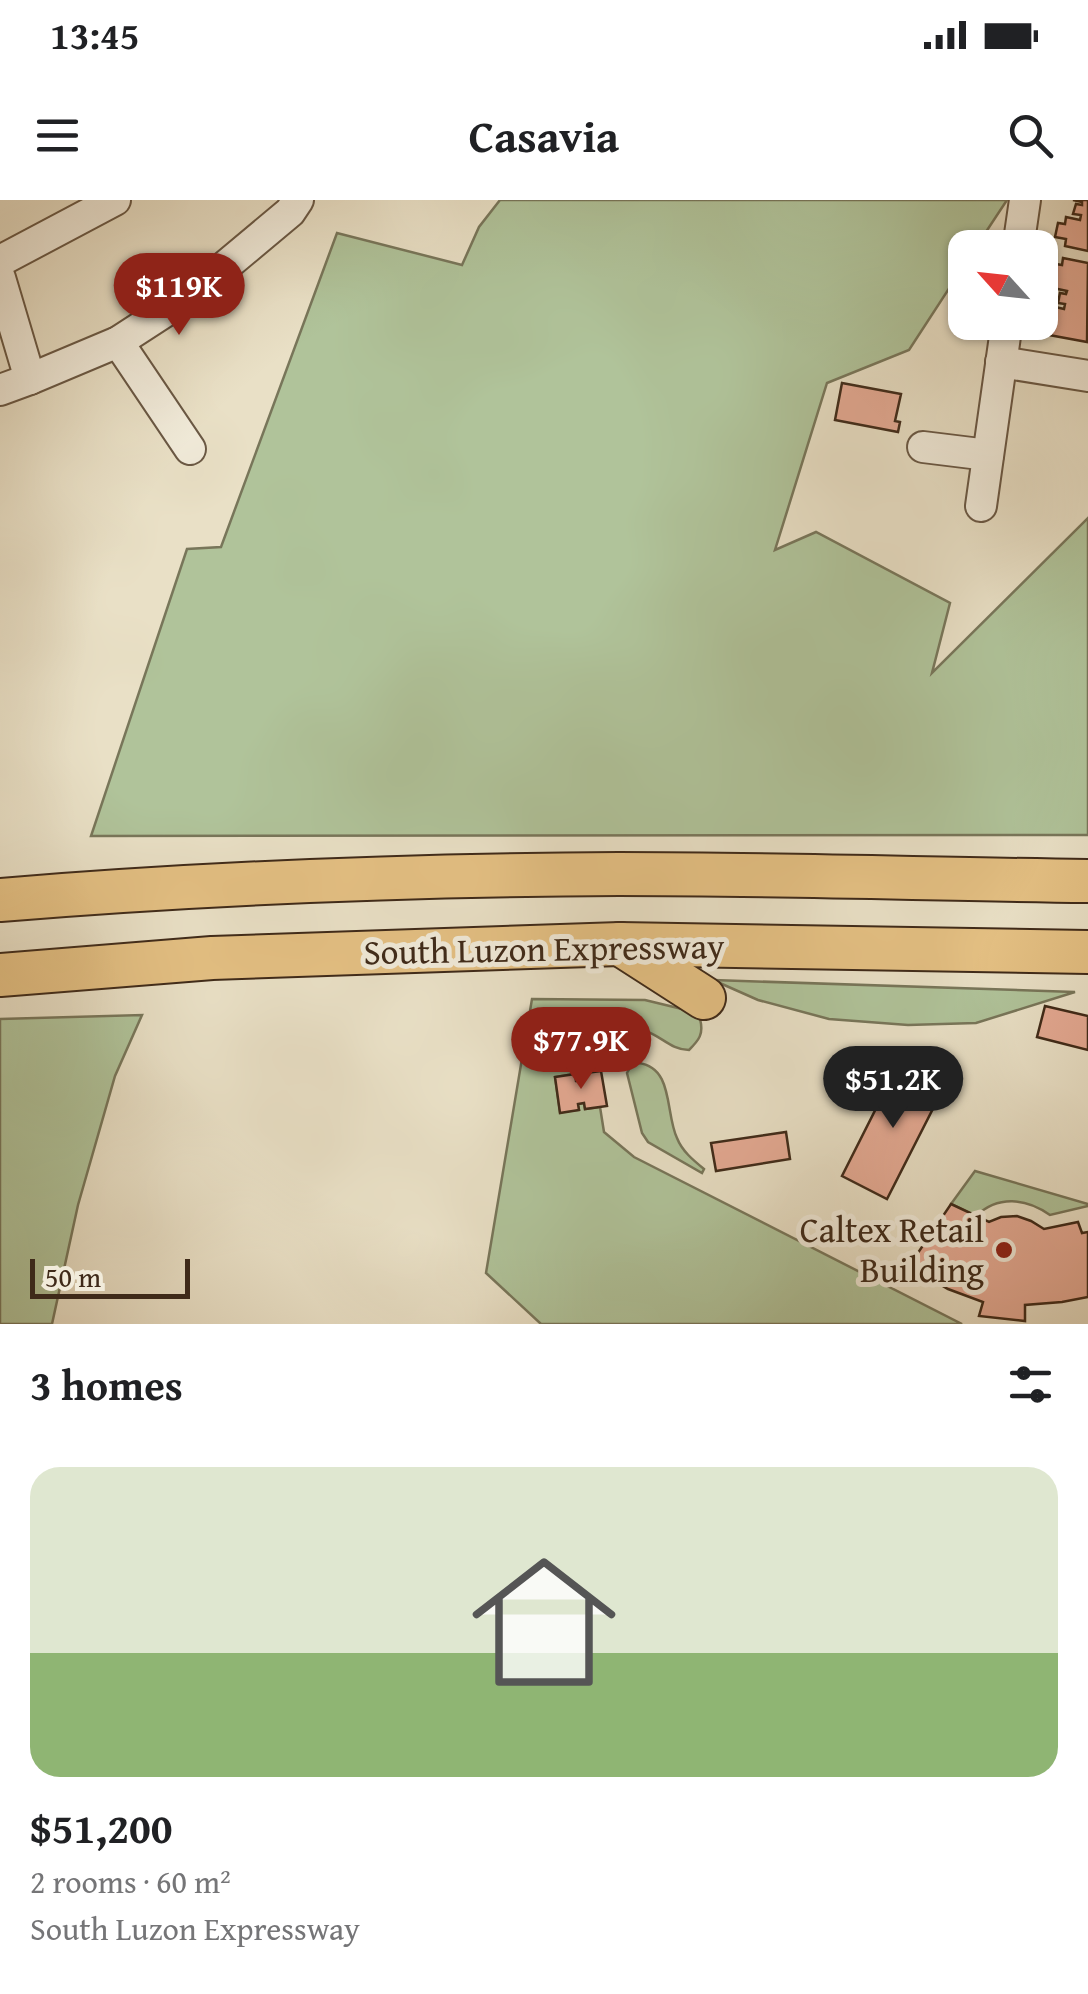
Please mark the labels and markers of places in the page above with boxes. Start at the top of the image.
pin: $119K [109,253,249,338]
pin: $77.9K [500,1007,662,1092]
pin: $51.2K [812,1046,974,1131]
place label: Caltex Retail Building [800,1204,985,1295]
marker: Caltex Retail Building [993,1239,1015,1261]

